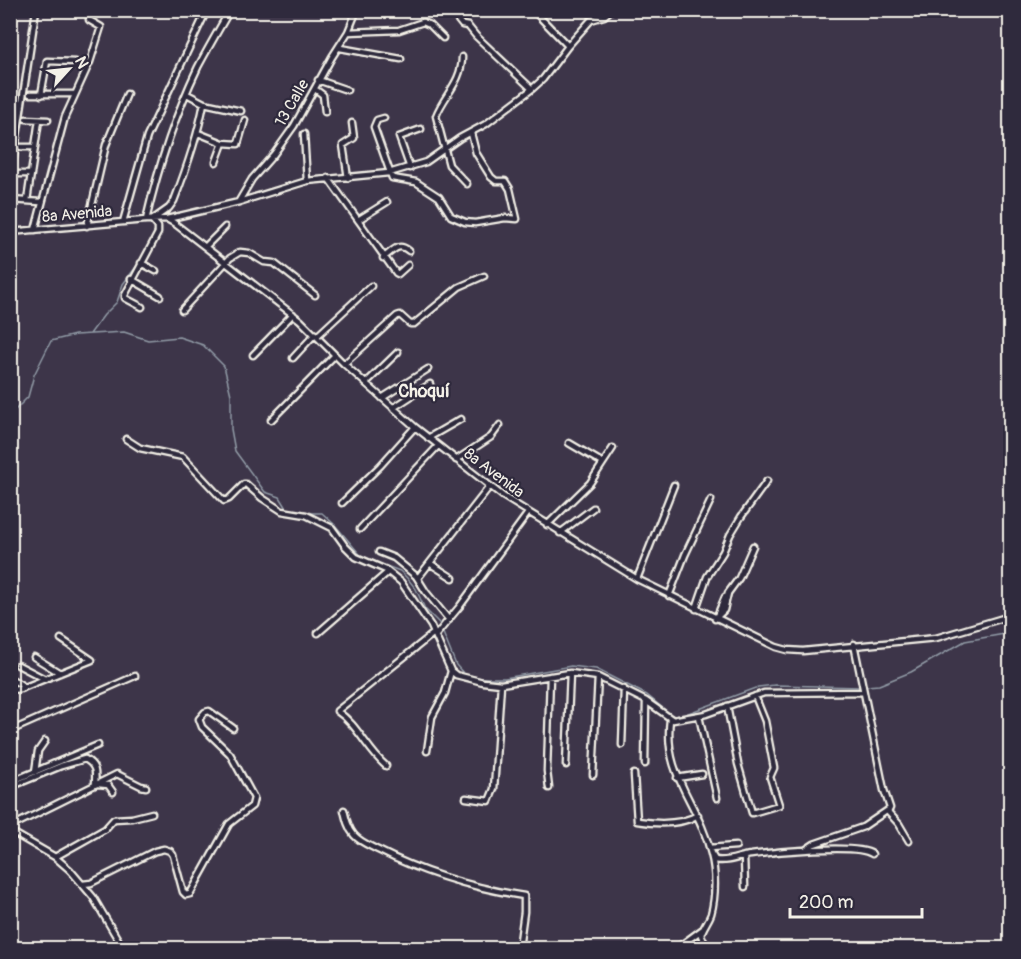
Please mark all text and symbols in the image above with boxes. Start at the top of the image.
north arrow [39,39,99,99]
text: N [70,53,93,72]
street label: 13 Calle [270,76,314,130]
street label: 8a Avenida [41,201,113,227]
district label: Choquí [398,380,450,403]
street label: 8a Avenida [460,444,528,502]
scale bar [790,881,922,919]
text: 200 m [799,891,854,914]

